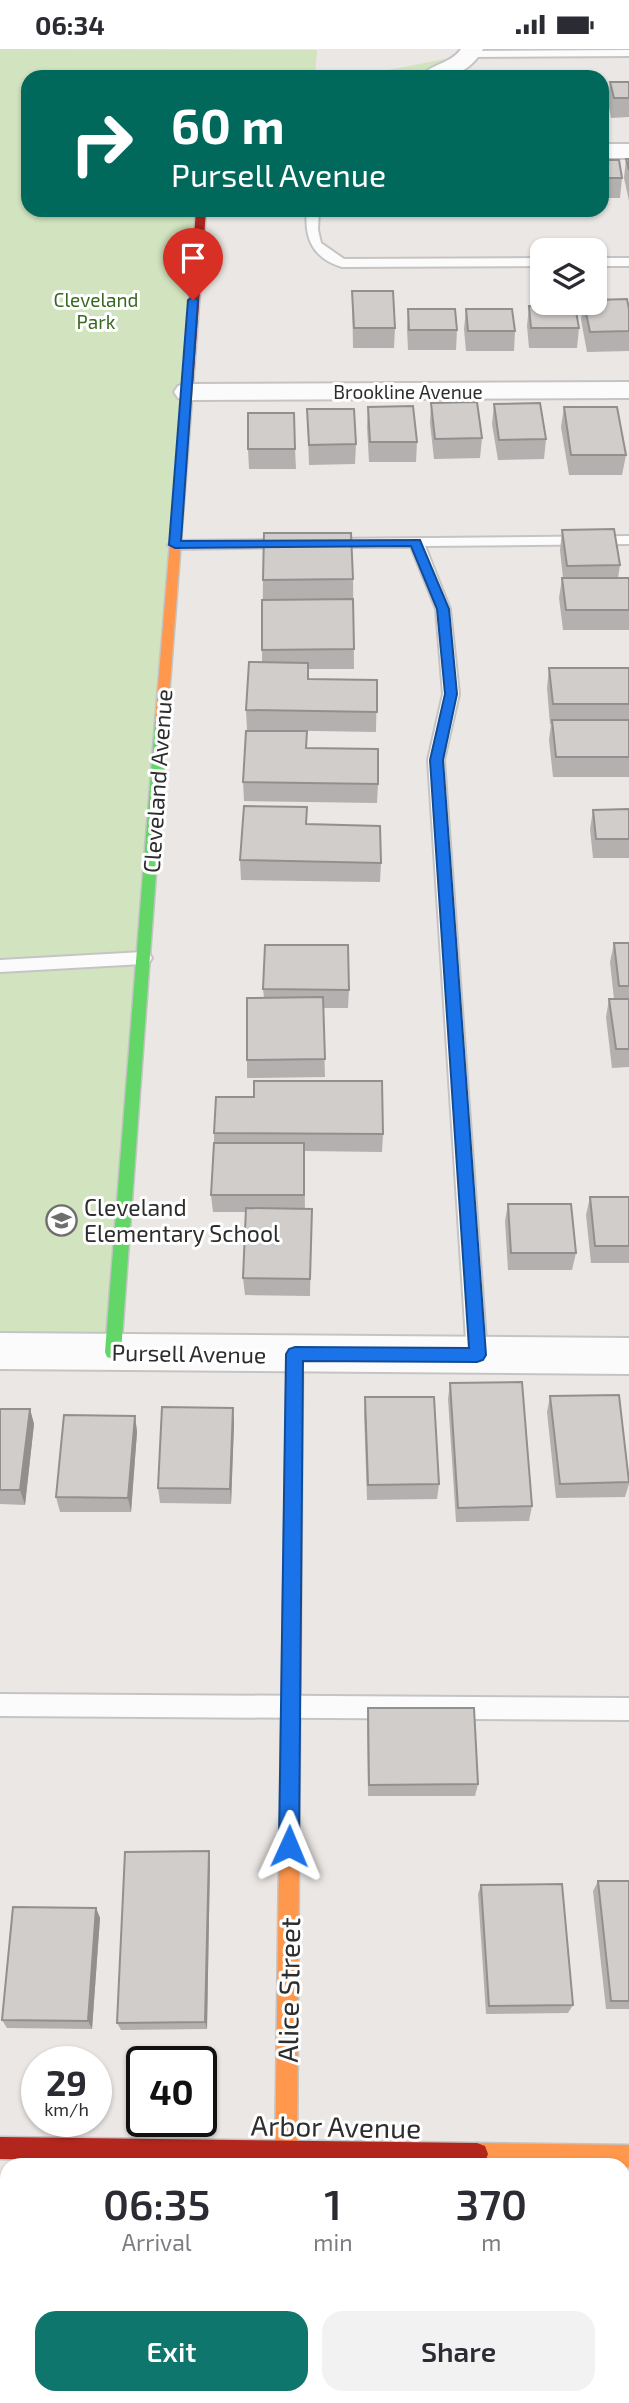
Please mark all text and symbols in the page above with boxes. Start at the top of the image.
text: 06:34 [35,9,105,40]
text: 60 m [171,95,285,154]
icon: right [56,98,147,189]
text: Pursell Avenue [171,155,386,193]
pin [163,228,223,300]
map controls [530,238,607,315]
button: layers [530,238,607,315]
icon: arrive [174,239,212,277]
park label: Cleveland Park [54,288,138,333]
street label: Brookline Avenue [333,380,483,403]
street label: Cleveland Avenue [137,688,177,874]
place label: Cleveland Elementary School [84,1193,280,1247]
school or university icon: Cleveland Elementary School [44,1203,78,1237]
street label: Pursell Avenue [111,1338,267,1368]
position arrow [252,1809,326,1883]
street label: Alice Street [270,1917,306,2063]
speed limit sign: 40 [126,2046,217,2137]
text: 29 [46,2061,87,2103]
text: km/h [44,2098,89,2120]
street label: Arbor Avenue [250,2108,422,2144]
text: 06:35 [103,2178,210,2228]
text: 1 [324,2178,342,2228]
text: 370 [456,2178,527,2228]
text: Arrival [122,2228,192,2256]
text: min [313,2228,353,2256]
text: m [481,2228,501,2256]
button: Exit [35,2311,308,2391]
button: Share [322,2311,595,2391]

